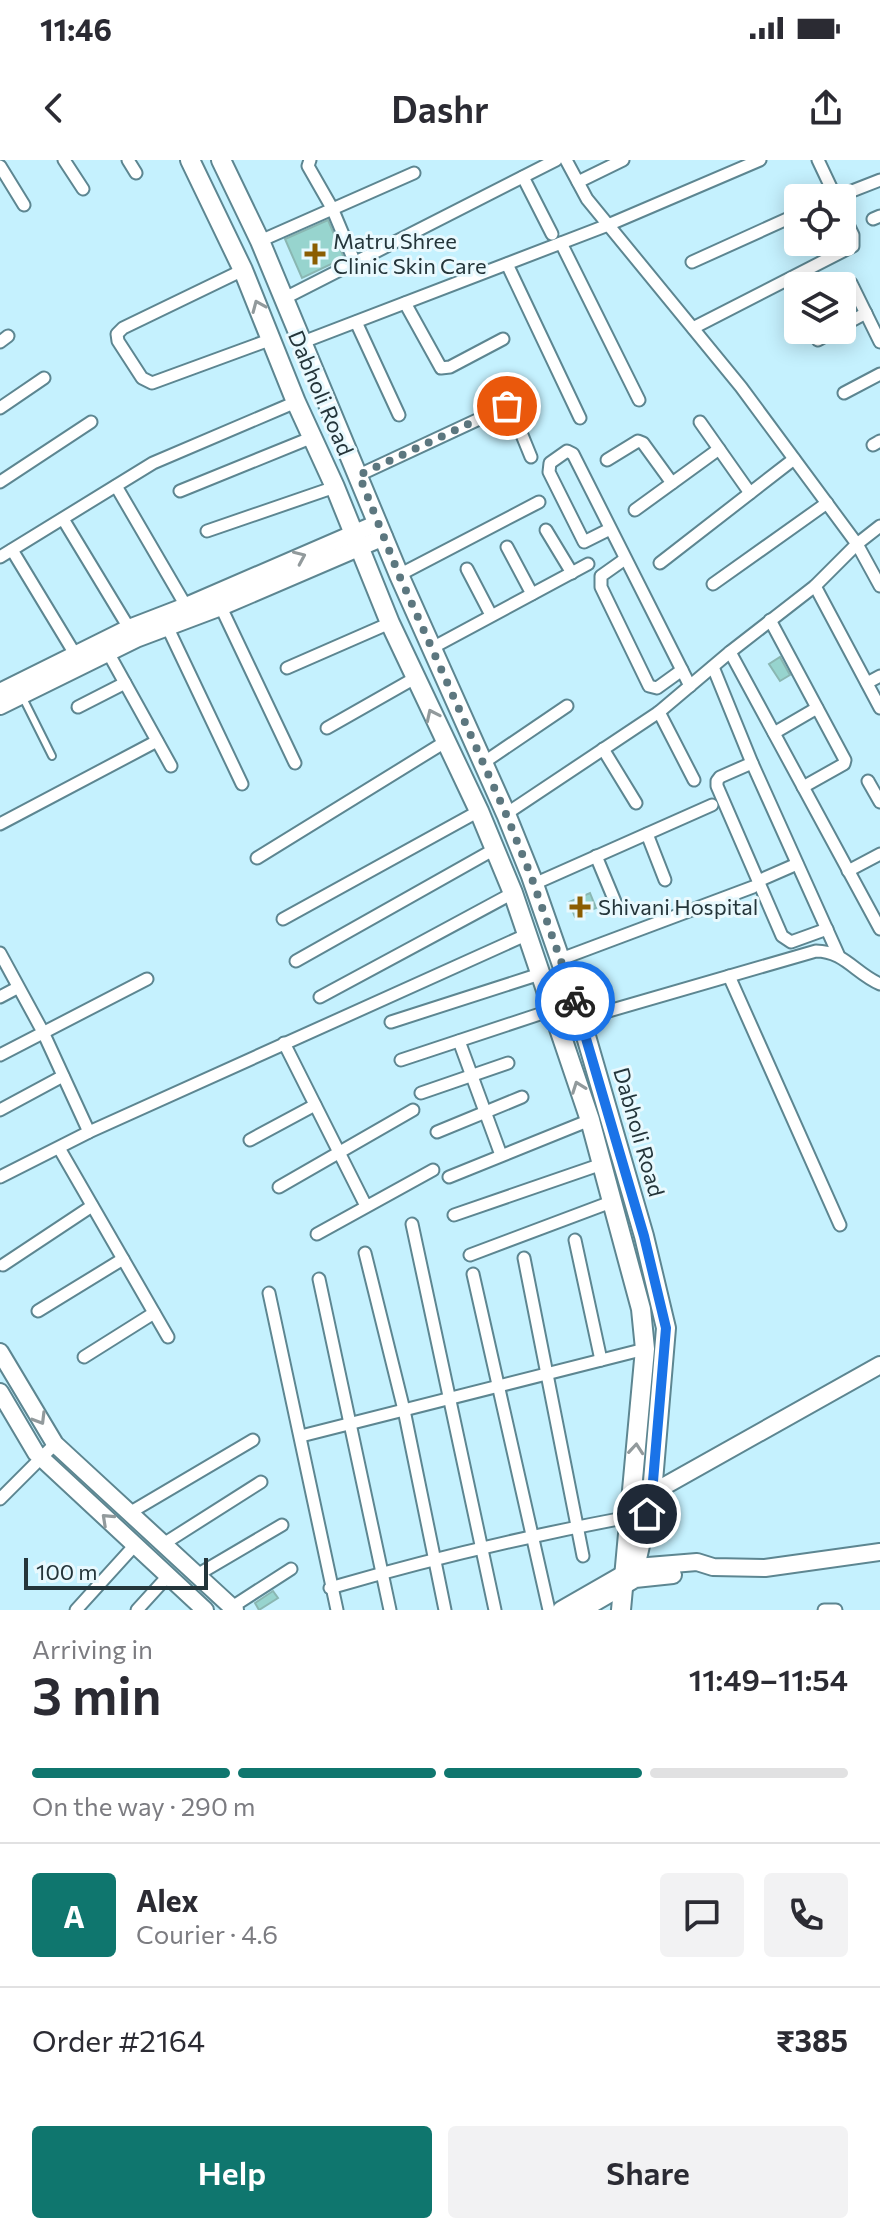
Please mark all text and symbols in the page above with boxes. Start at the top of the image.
text: 11:46 [40,10,112,47]
icon: back [32,86,76,130]
text: Dashr [391,86,489,130]
icon: share [804,86,848,130]
map controls [784,184,856,344]
button: locate [784,184,856,256]
place label: Matru Shree Clinic Skin Care [333,227,487,279]
marker: Matru Shree Clinic Skin Care [304,243,326,265]
button: layers [784,272,856,344]
one-way arrow [252,300,268,315]
street label: Dabholi Road [283,326,360,459]
pin [473,372,541,440]
icon: bag [485,384,529,428]
one-way arrow [292,550,307,566]
one-way arrow [426,708,442,723]
place label: Shivani Hospital [598,893,758,920]
marker: Shivani Hospital [569,896,591,918]
courier [535,961,615,1041]
icon: bike [553,979,597,1023]
street label: Dabholi Road [608,1064,671,1200]
one-way arrow [571,1080,588,1094]
one-way arrow [30,1410,46,1425]
one-way arrow [627,1442,644,1455]
pin [613,1480,681,1548]
icon: home [625,1492,669,1536]
one-way arrow [101,1514,116,1528]
scale bar [24,1554,208,1590]
text: 100 m [36,1558,98,1585]
text: Arriving in [32,1633,153,1664]
text: 11:49–11:54 [689,1660,848,1697]
text: 3 min [32,1662,161,1726]
text: On the way · 290 m [32,1790,256,1821]
button: chat [660,1873,744,1957]
button: phone [764,1873,848,1957]
text: Alex [136,1881,199,1918]
text: A [63,1897,85,1934]
text: Courier · 4.6 [136,1918,278,1949]
text: Order #2164 [32,2021,205,2058]
text: ₹385 [776,2021,848,2058]
button: Help [32,2126,432,2218]
button: Share [448,2126,848,2218]

